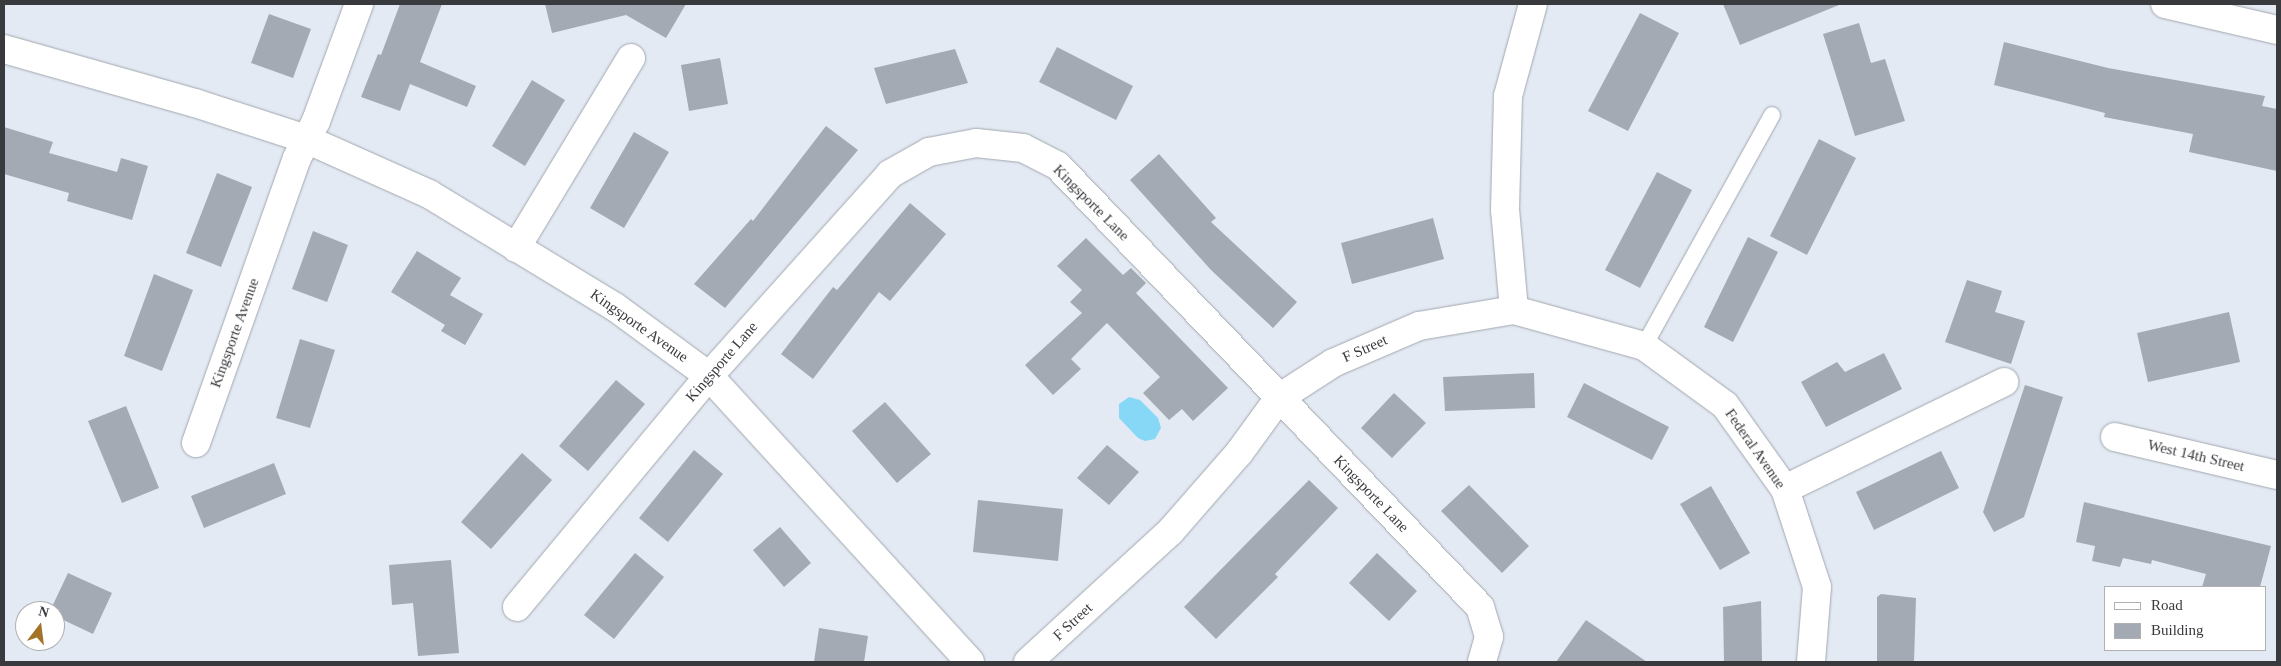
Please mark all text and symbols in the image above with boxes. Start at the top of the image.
street label: Kingsporte Lane [1049,161,1133,245]
street label: Kingsporte Avenue [207,275,263,391]
street label: Kingsporte Avenue [586,285,692,367]
street label: Kingsporte Lane [682,318,762,406]
street label: F Street [1340,331,1390,367]
street label: Federal Avenue [1721,405,1789,493]
street label: West 14th Street [2146,436,2246,476]
street label: Kingsporte Lane [1330,452,1412,536]
legend [2104,586,2266,651]
text: Road [2151,597,2183,613]
street label: F Street [1050,599,1096,645]
north arrow [15,601,65,651]
text: N [37,603,51,621]
text: Building [2151,622,2204,638]

